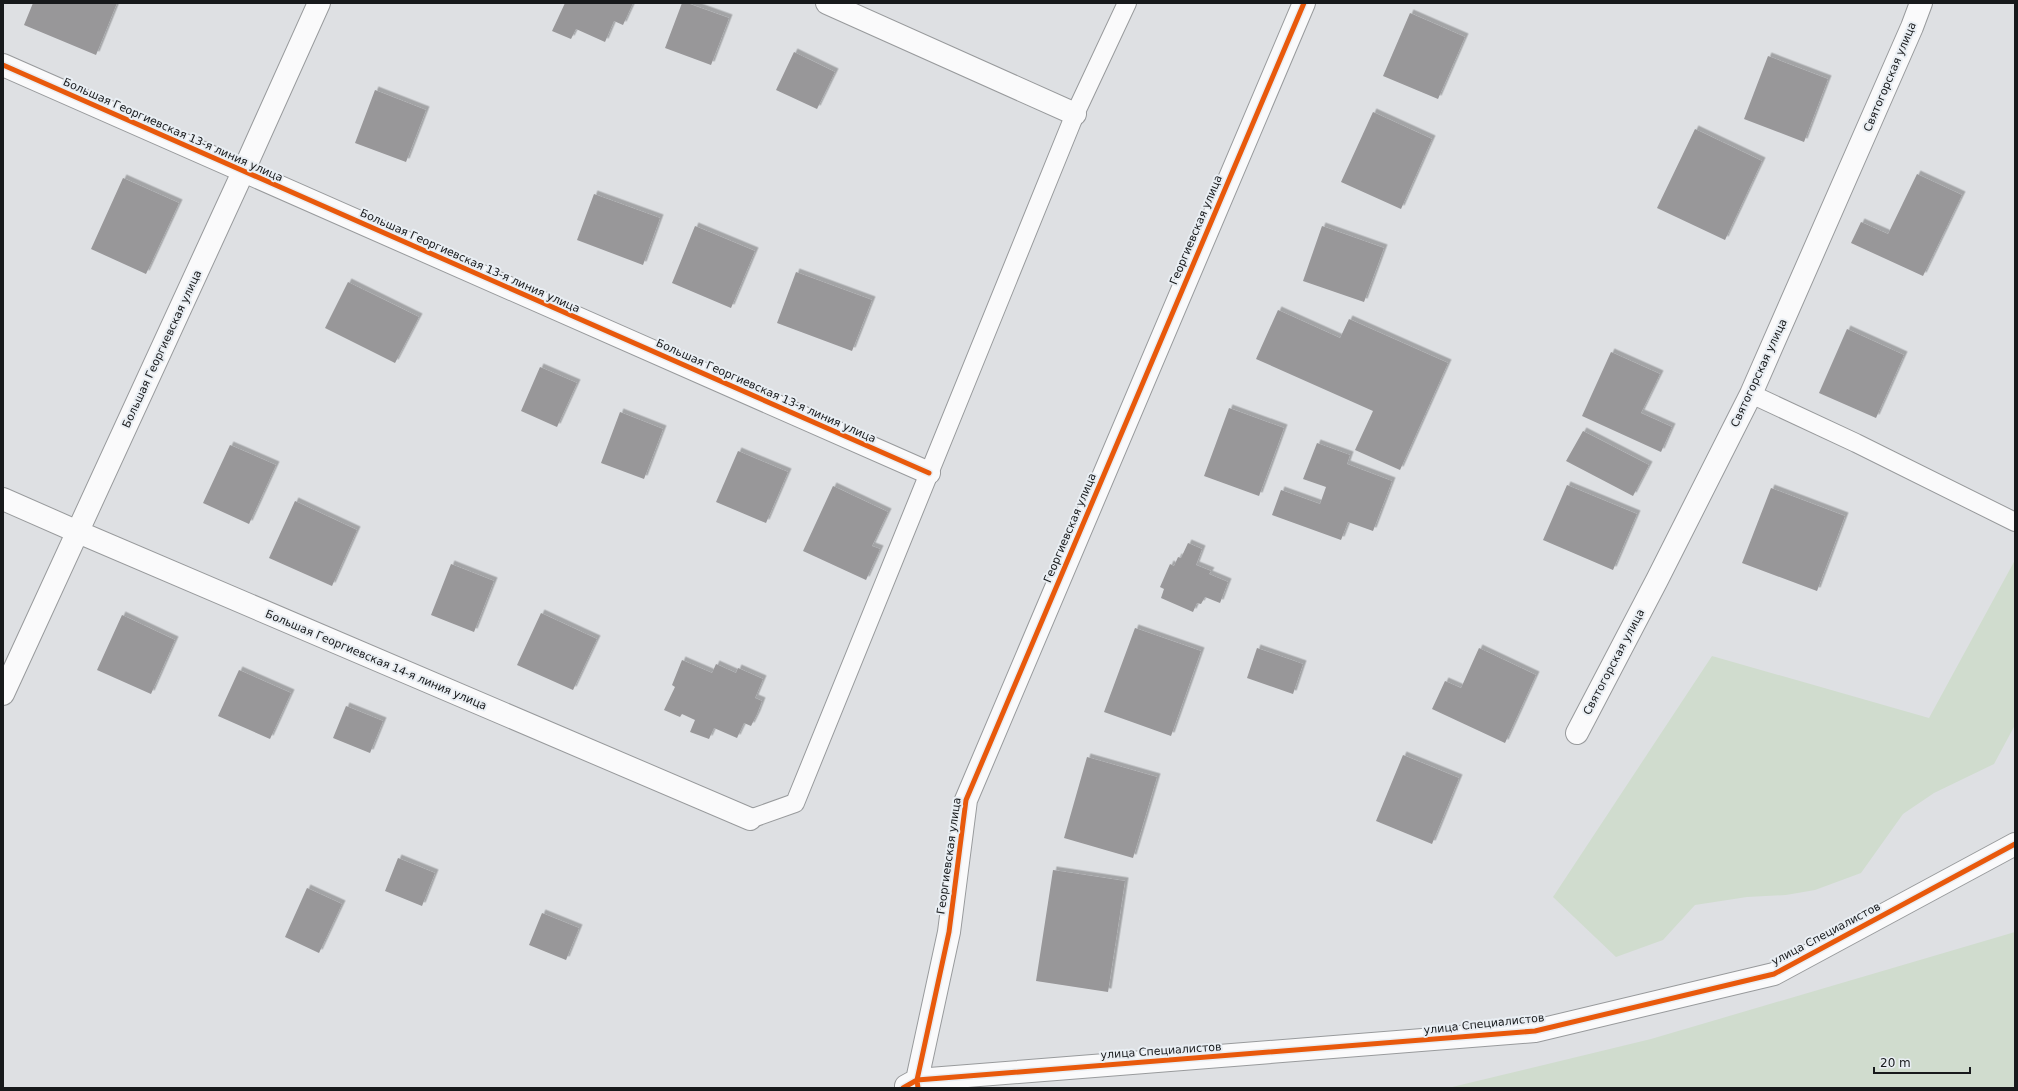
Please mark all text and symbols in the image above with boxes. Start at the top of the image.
street label: Святогорская улица [1861,20,1919,134]
street label: Большая Георгиевская 13-я линия улица [61,75,285,185]
street label: Георгиевская улица [1167,173,1225,287]
street label: Большая Георгиевская 13-я линия улица [358,206,582,316]
street label: Большая Георгиевская улица [120,268,204,430]
street label: Святогорская улица [1728,317,1790,429]
street label: Большая Георгиевская 13-я линия улица [654,336,878,446]
street label: Георгиевская улица [1041,471,1099,585]
street label: Большая Георгиевская 14-я линия улица [263,607,489,713]
street label: Святогорская улица [1581,607,1647,717]
street label: Георгиевская улица [934,797,964,915]
street label: улица Специалистов [1769,900,1883,968]
street label: улица Специалистов [1423,1011,1545,1037]
street label: улица Специалистов [1100,1040,1222,1062]
scale bar [1874,1049,1970,1075]
text: 20 m [1880,1056,1911,1070]

